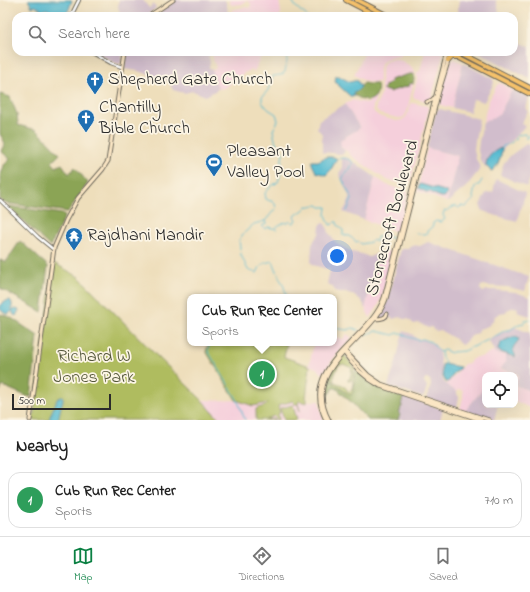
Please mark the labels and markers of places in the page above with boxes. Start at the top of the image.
place label: Shepherd Gate Church [108,67,273,93]
church icon: Shepherd Gate Church [85,70,105,95]
place label: Chantilly Bible Church [98,95,190,142]
church icon: Chantilly Bible Church [76,108,96,133]
place label: Pleasant Valley Pool [226,139,304,186]
sports icon: Pleasant Valley Pool [204,152,224,177]
place label: Rajdhani Mandir [87,223,204,249]
temple icon: Rajdhani Mandir [64,226,84,251]
pin: 1 [249,359,275,389]

